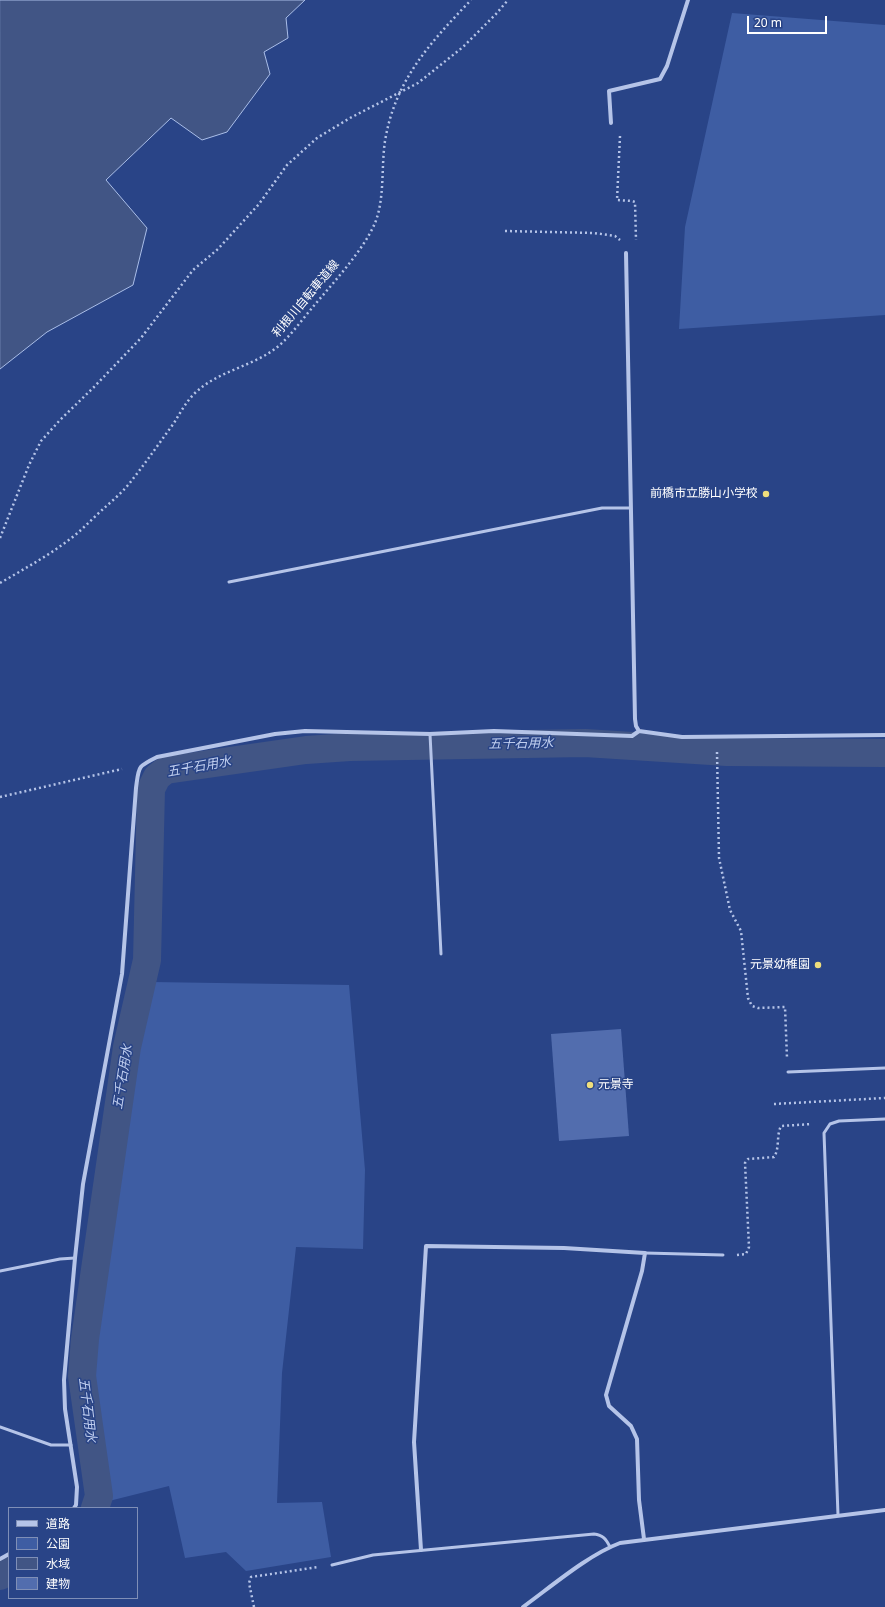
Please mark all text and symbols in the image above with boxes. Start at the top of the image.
scale bar [749,8,829,34]
text: 20 m [754,14,782,31]
street label: 利根川自転車道線 [270,258,342,340]
place label: 前橋市立勝山小学校 [650,487,758,501]
marker: 前橋市立勝山小学校 [761,489,771,499]
water label: 五千石用水 [488,736,554,752]
water label: 五千石用水 [166,754,232,780]
place label: 元景幼稚園 [750,958,810,972]
marker: 元景幼稚園 [813,960,823,970]
water label: 五千石用水 [110,1044,136,1110]
place label: 元景寺 [598,1078,634,1092]
marker: 元景寺 [585,1080,595,1090]
water label: 五千石用水 [75,1377,99,1443]
legend [8,1507,138,1599]
text: 道路 [46,1515,70,1532]
text: 公園 [46,1535,70,1552]
text: 水域 [46,1555,70,1572]
text: 建物 [46,1575,70,1592]

